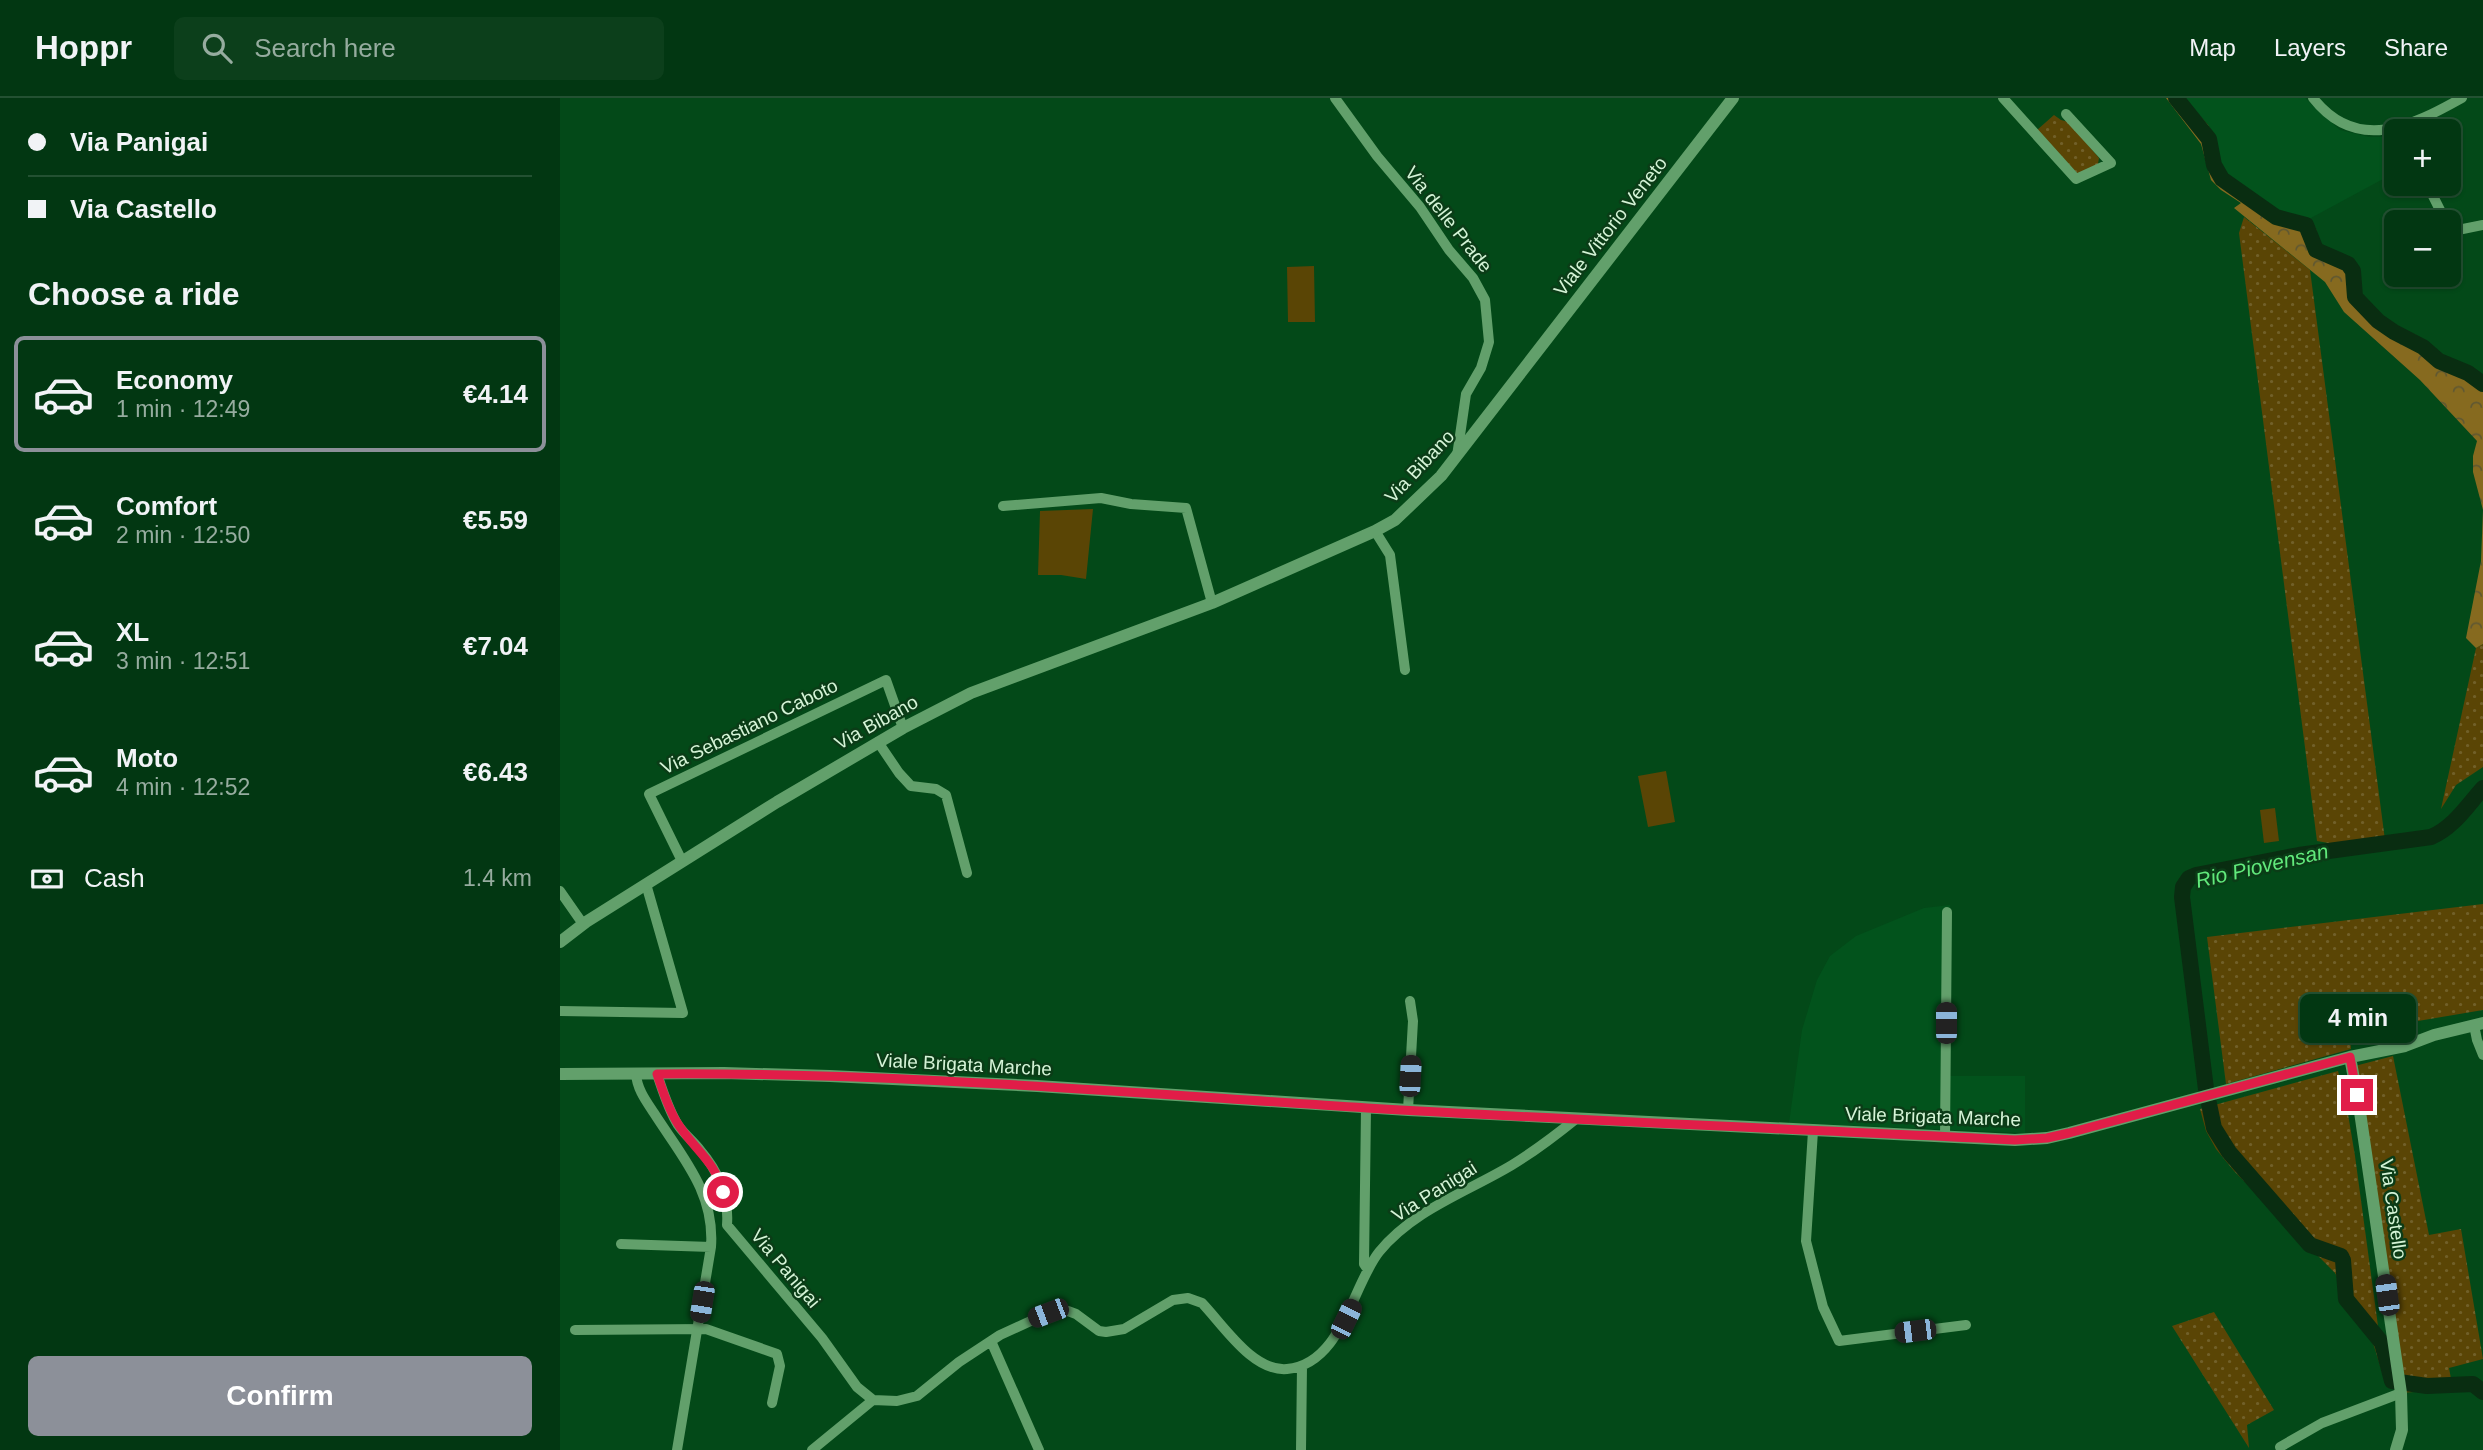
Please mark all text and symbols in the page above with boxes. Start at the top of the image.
search box [174,17,664,80]
text: Hoppr [35,29,132,66]
icon: search [198,29,236,67]
text: Search here [254,33,396,63]
text: Map [2189,34,2236,61]
text: Layers [2274,34,2346,61]
text: Share [2384,34,2448,61]
map controls [2384,119,2461,287]
button: + [2384,119,2461,196]
text: Via Panigai [70,127,208,157]
street label: Viale Vittorio Veneto [1550,153,1671,300]
street label: Via delle Prade [1401,162,1496,276]
text: Via Castello [70,194,217,224]
button: − [2384,210,2461,287]
text: Choose a ride [28,276,240,312]
icon: car [32,363,95,426]
text: Economy [116,365,233,395]
text: €4.14 [463,379,528,409]
text: 1 min · 12:49 [116,396,250,422]
street label: Via Bibano [1380,426,1458,507]
icon: car [32,489,95,552]
text: Comfort [116,491,217,521]
text: €5.59 [463,505,528,535]
text: 2 min · 12:50 [116,522,250,548]
icon: car [32,615,95,678]
text: XL [116,617,149,647]
text: €7.04 [463,631,528,661]
text: 3 min · 12:51 [116,648,250,674]
street label: Via Sebastiano Caboto [657,674,841,778]
street label: Via Bibano [831,691,921,754]
icon: car [32,741,95,804]
text: Moto [116,743,178,773]
text: €6.43 [463,757,528,787]
text: 4 min · 12:52 [116,774,250,800]
water label: Rio Piovensan [2193,839,2330,892]
icon: cash [28,860,66,898]
text: Cash [84,863,145,893]
text: 1.4 km [463,865,532,891]
callout: 4 min [2299,993,2415,1042]
car [1936,1002,1957,1044]
text: 4 min [2328,1005,2388,1031]
street label: Viale Brigata Marche [876,1049,1052,1080]
car [1399,1054,1422,1098]
route end [2341,1079,2373,1111]
street label: Viale Brigata Marche [1845,1103,2021,1130]
street label: Via Panigai [1388,1157,1480,1226]
street label: Via Castello [2376,1158,2411,1261]
route start [707,1176,739,1208]
street label: Via Panigai [747,1225,824,1312]
car [2374,1273,2401,1317]
car [689,1280,716,1324]
car [1025,1296,1072,1330]
car [1328,1296,1365,1342]
car [1893,1318,1938,1344]
button: Confirm [28,1356,532,1436]

